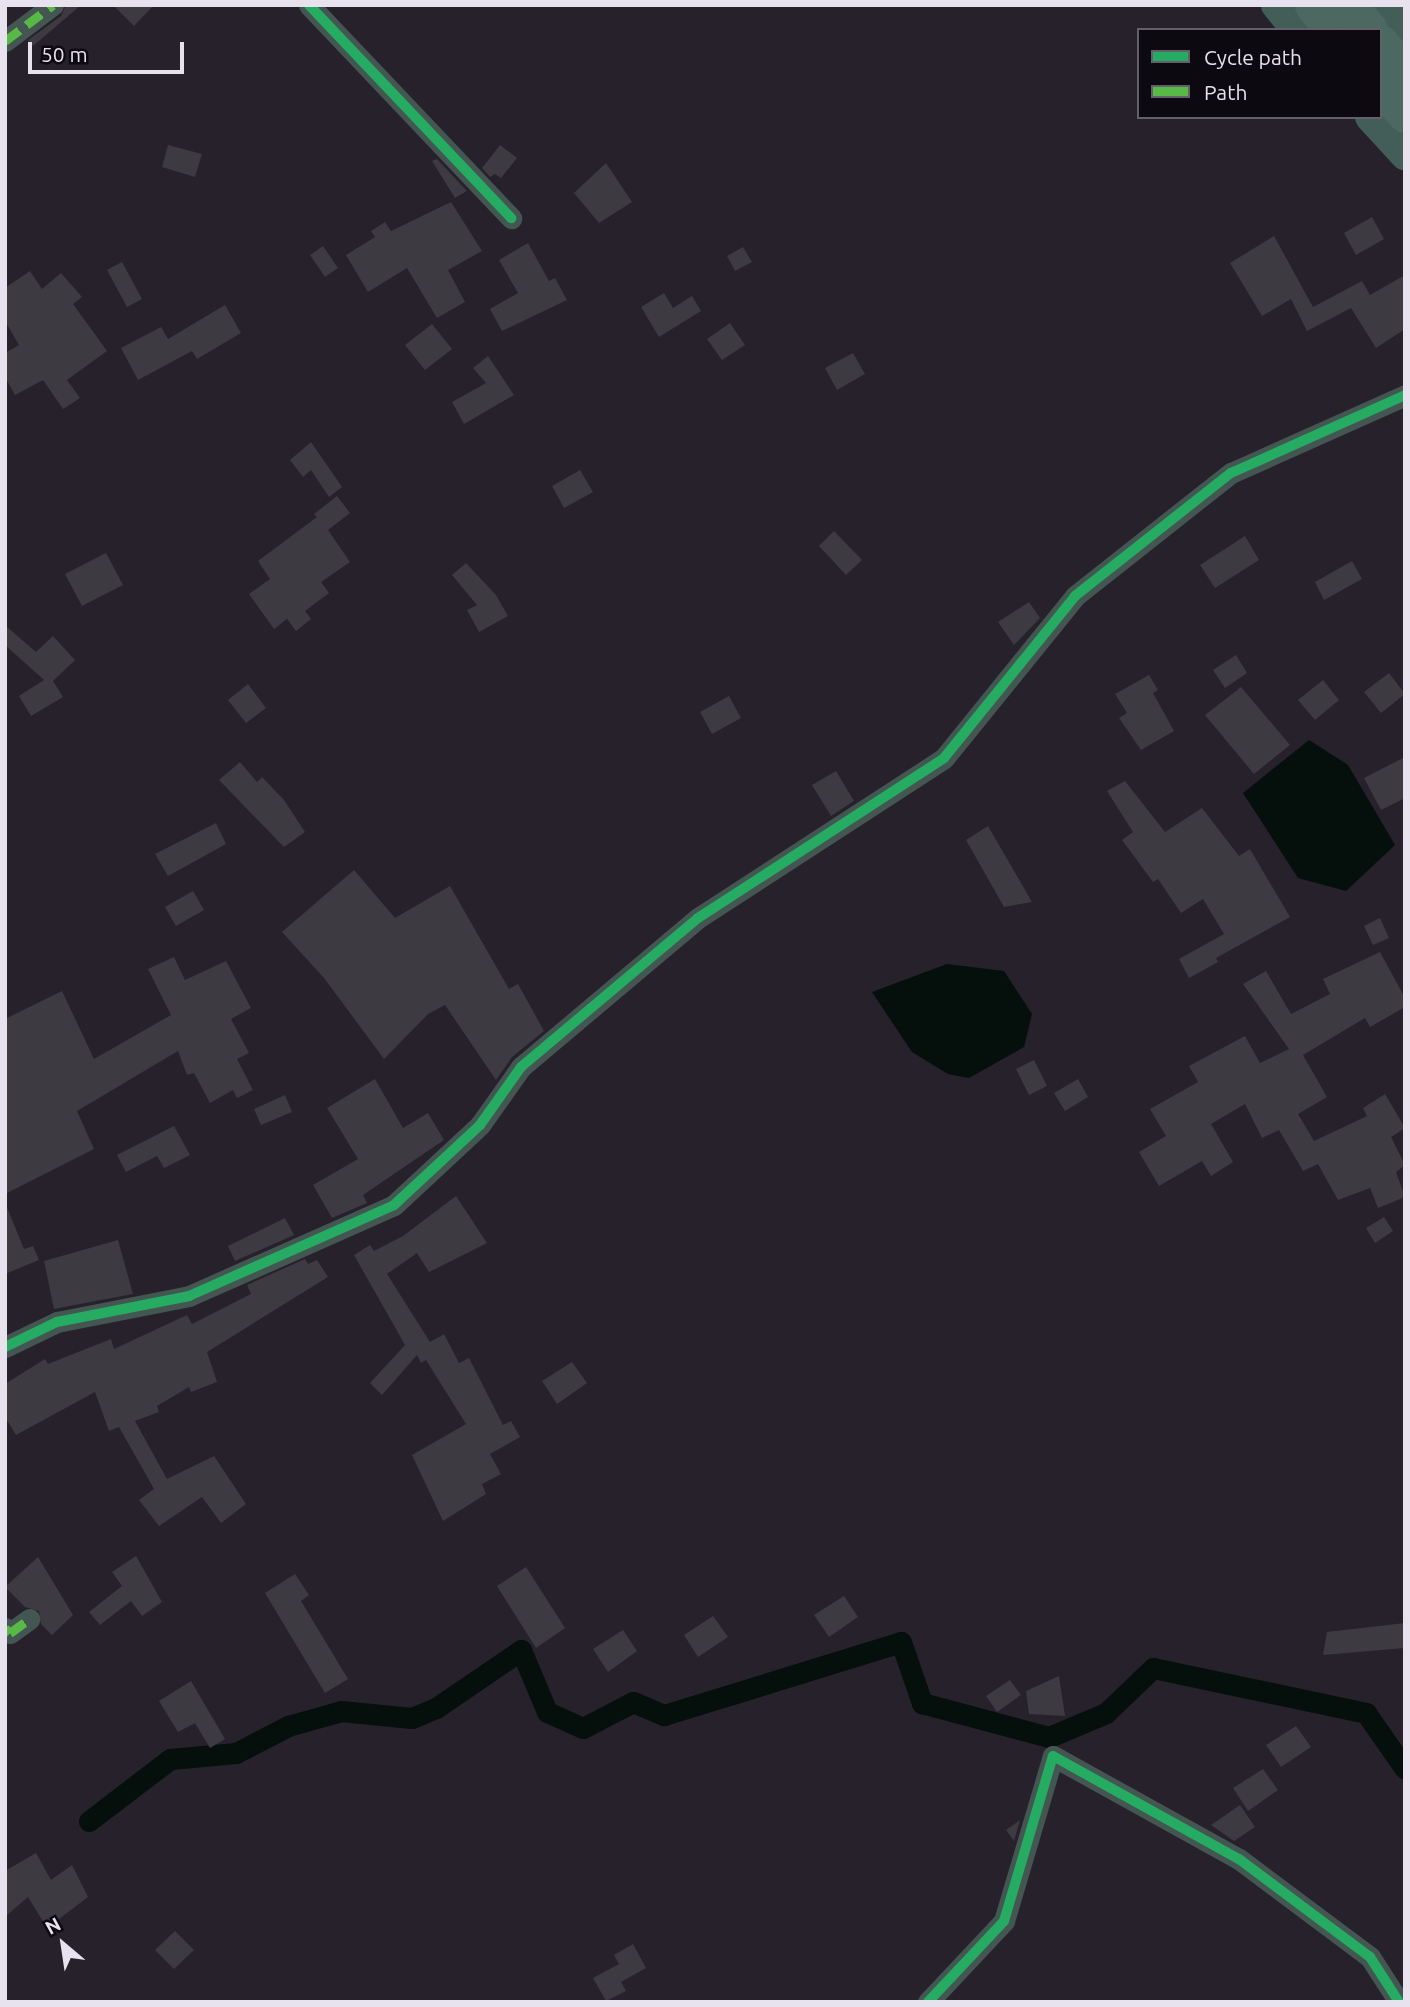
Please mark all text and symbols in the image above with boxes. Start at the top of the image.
scale bar [32,28,187,72]
legend [1137,28,1382,119]
text: 50 m [41,42,88,66]
text: Cycle path [1204,45,1302,69]
text: Path [1204,80,1247,104]
north arrow [28,1909,98,1979]
text: N [41,1913,64,1939]

